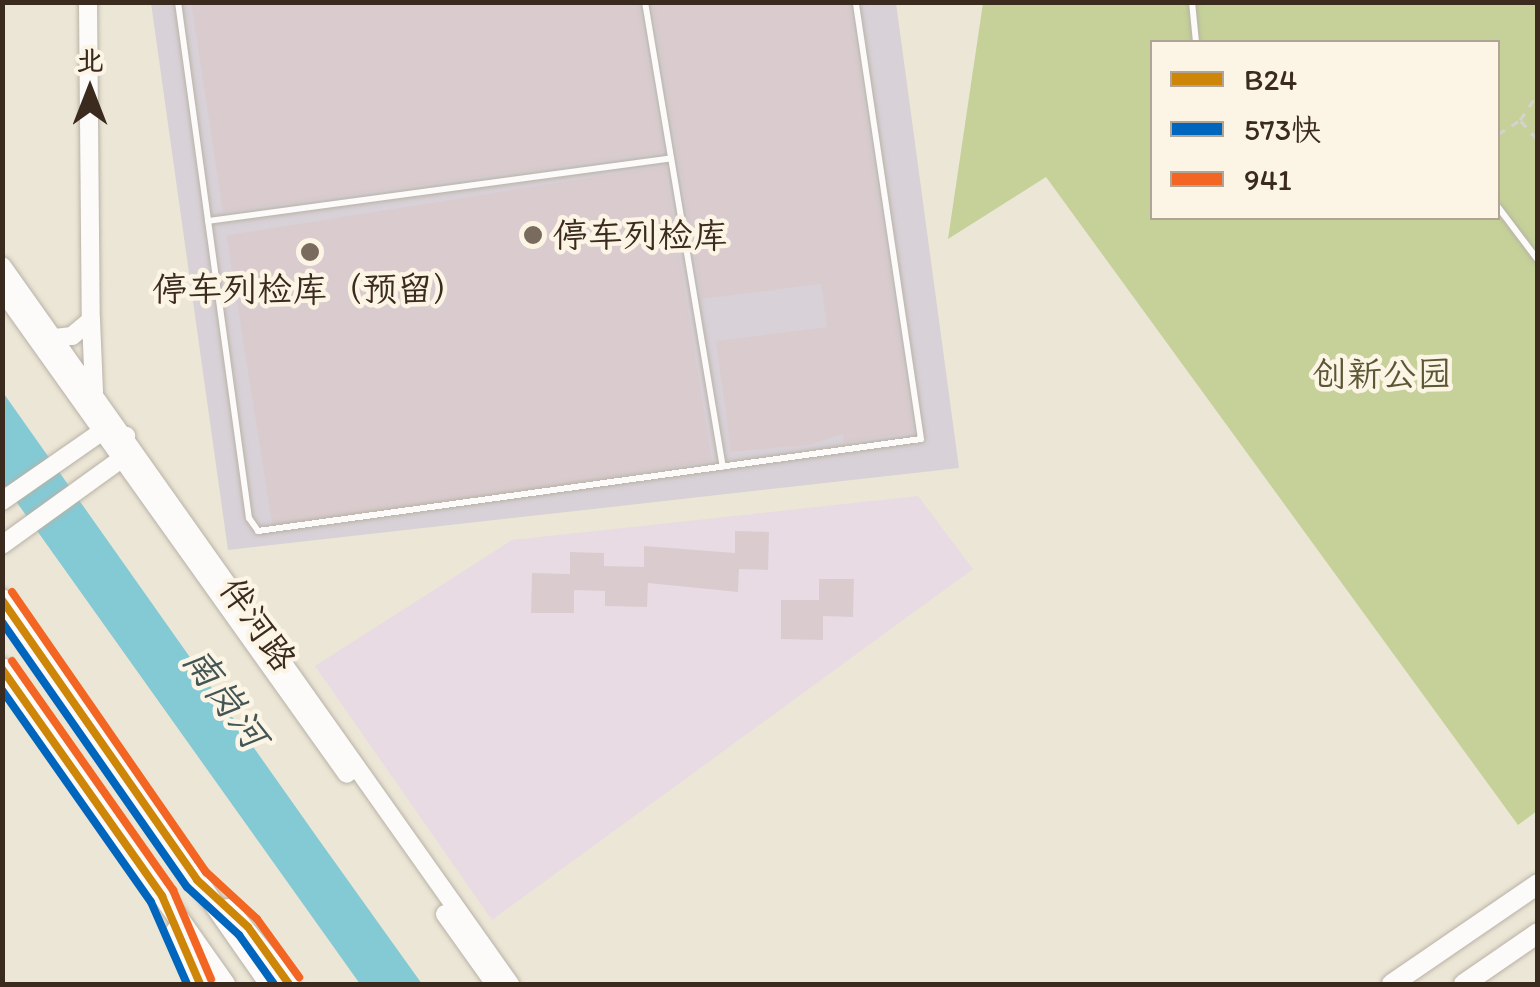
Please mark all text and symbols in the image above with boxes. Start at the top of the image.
north arrow [40,40,140,140]
legend [1150,40,1500,220]
text: 北 [76,43,104,77]
text: B24 [1244,61,1297,98]
text: 573快 [1244,111,1321,148]
text: 941 [1244,161,1292,198]
place label: 停车列检库 [553,214,728,256]
marker: 停车列检库 [522,224,544,246]
marker: 停车列检库（预留） [299,241,321,263]
place label: 停车列检库（预留） [153,268,467,310]
park label: 创新公园 [1312,353,1452,395]
street label: 伴河路 [211,569,305,679]
water label: 南岗河 [173,638,277,758]

